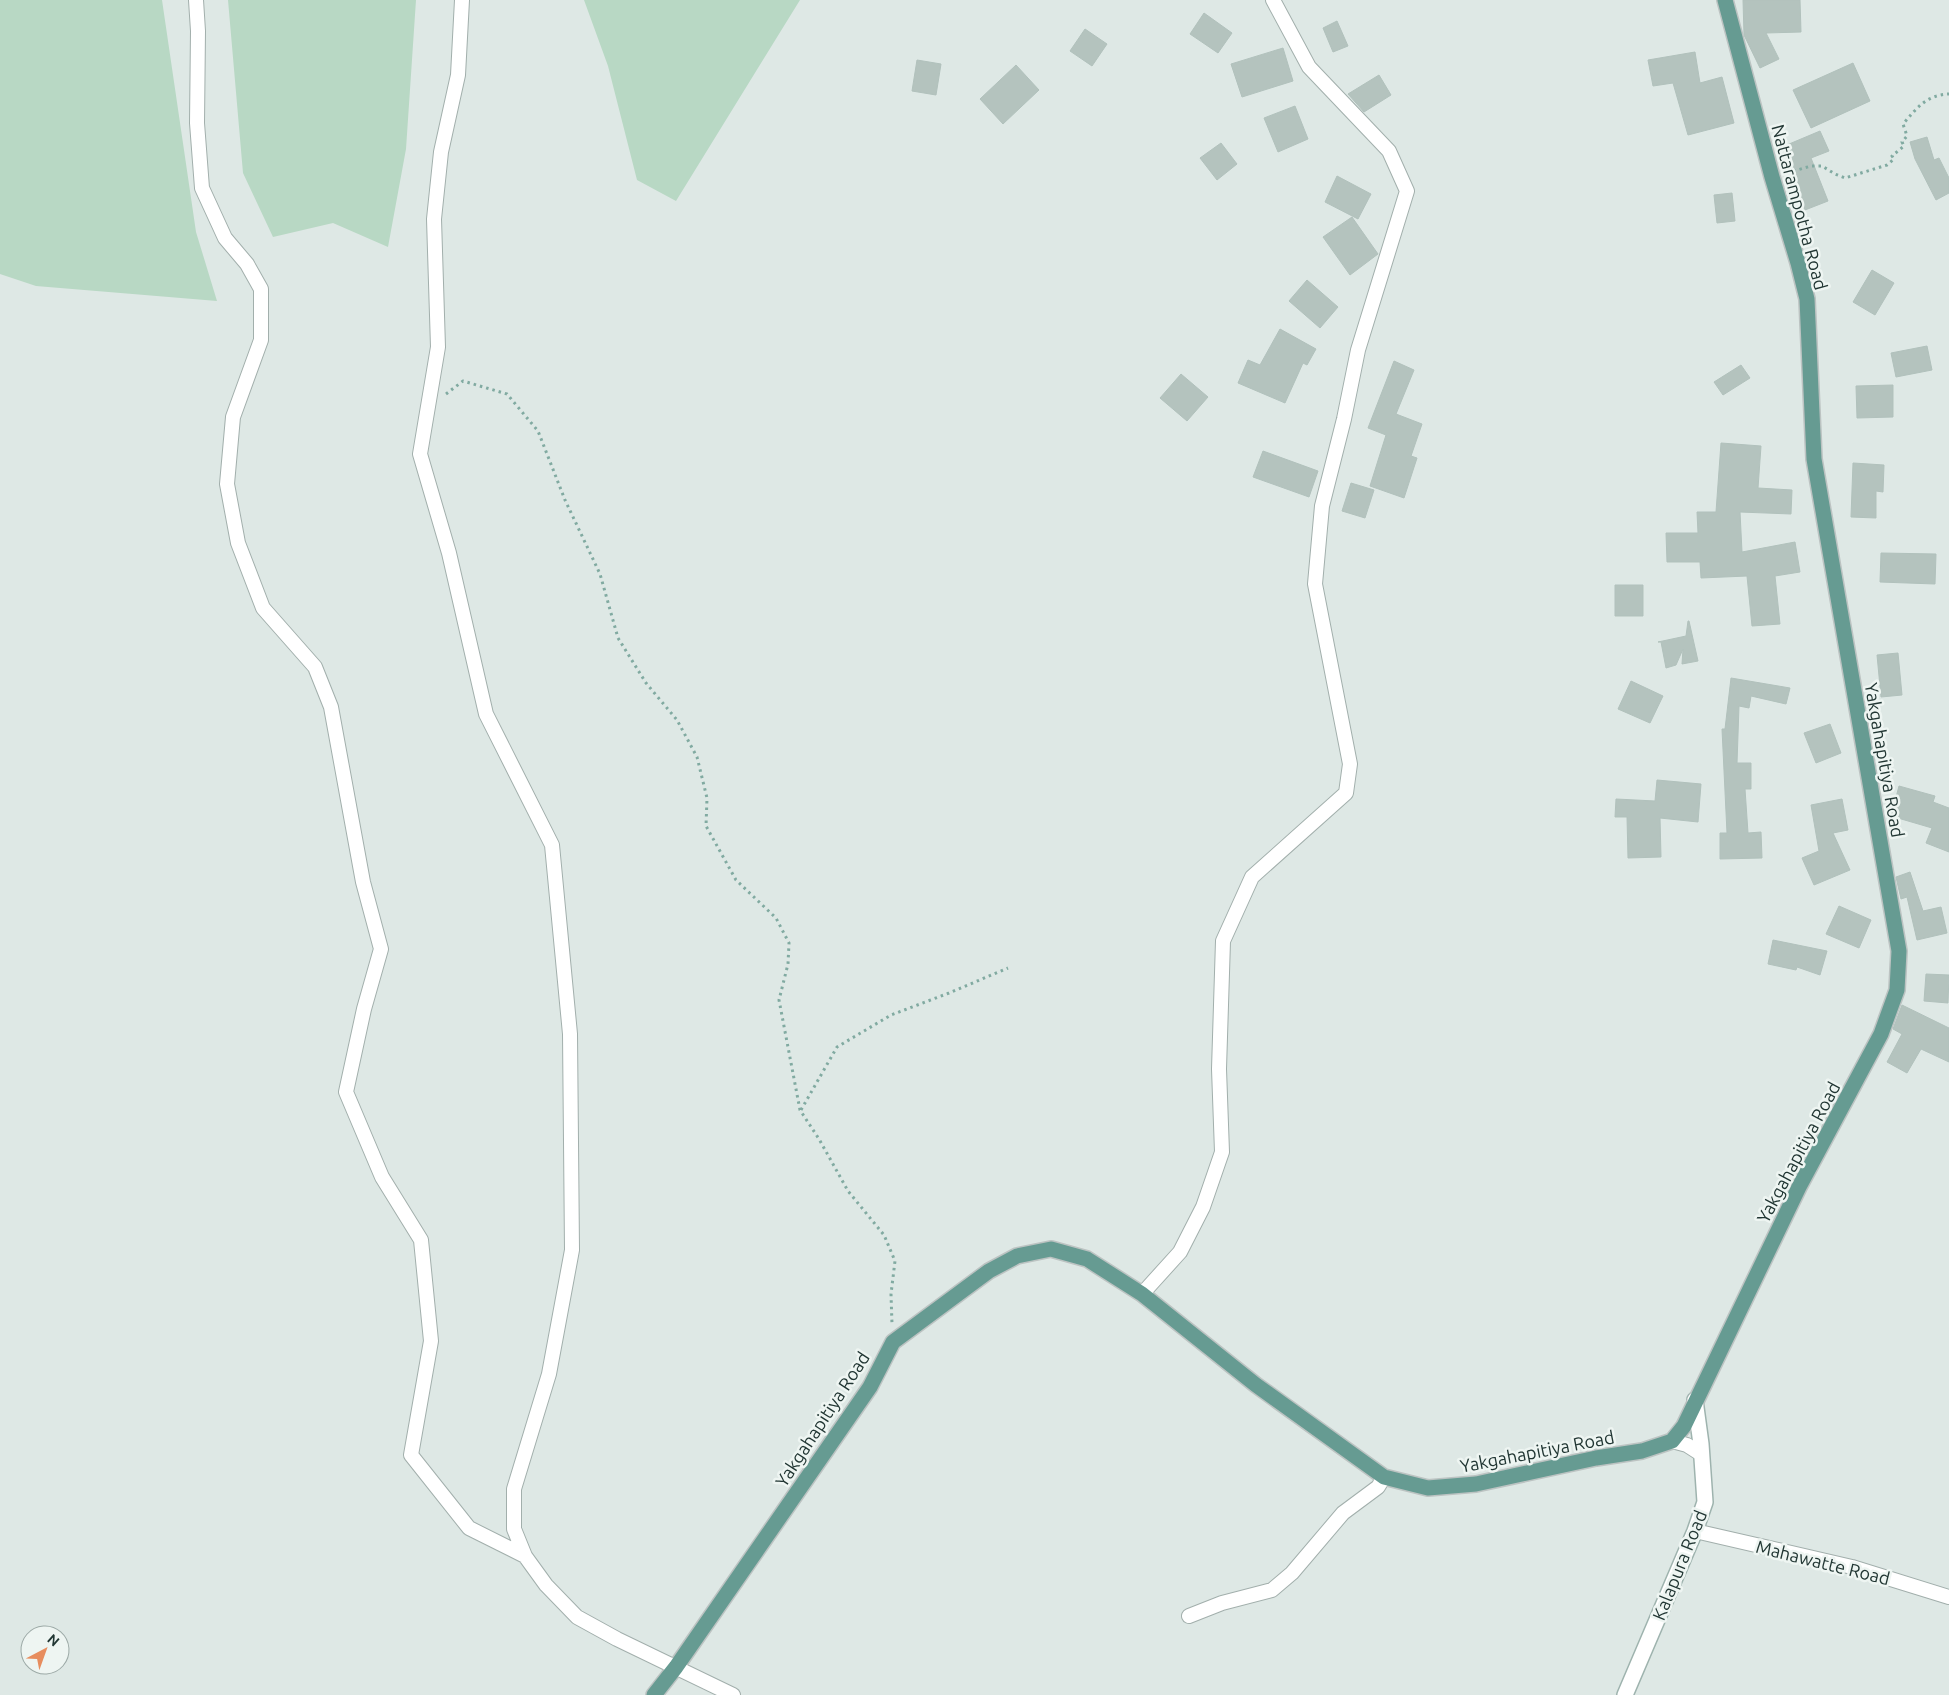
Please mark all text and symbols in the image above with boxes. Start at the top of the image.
street label: Nattarampotha Road [1768,122,1832,292]
street label: Yakgahapitiya Road [1862,681,1908,839]
street label: Yakgahapitiya Road [1752,1078,1844,1226]
street label: Yakgahapitiya Road [771,1348,873,1490]
street label: Yakgahapitiya Road [1458,1426,1616,1476]
street label: Kalapura Road [1648,1507,1710,1623]
street label: Mahawatte Road [1754,1536,1892,1588]
north arrow [20,1625,70,1675]
text: N [44,1631,63,1650]

